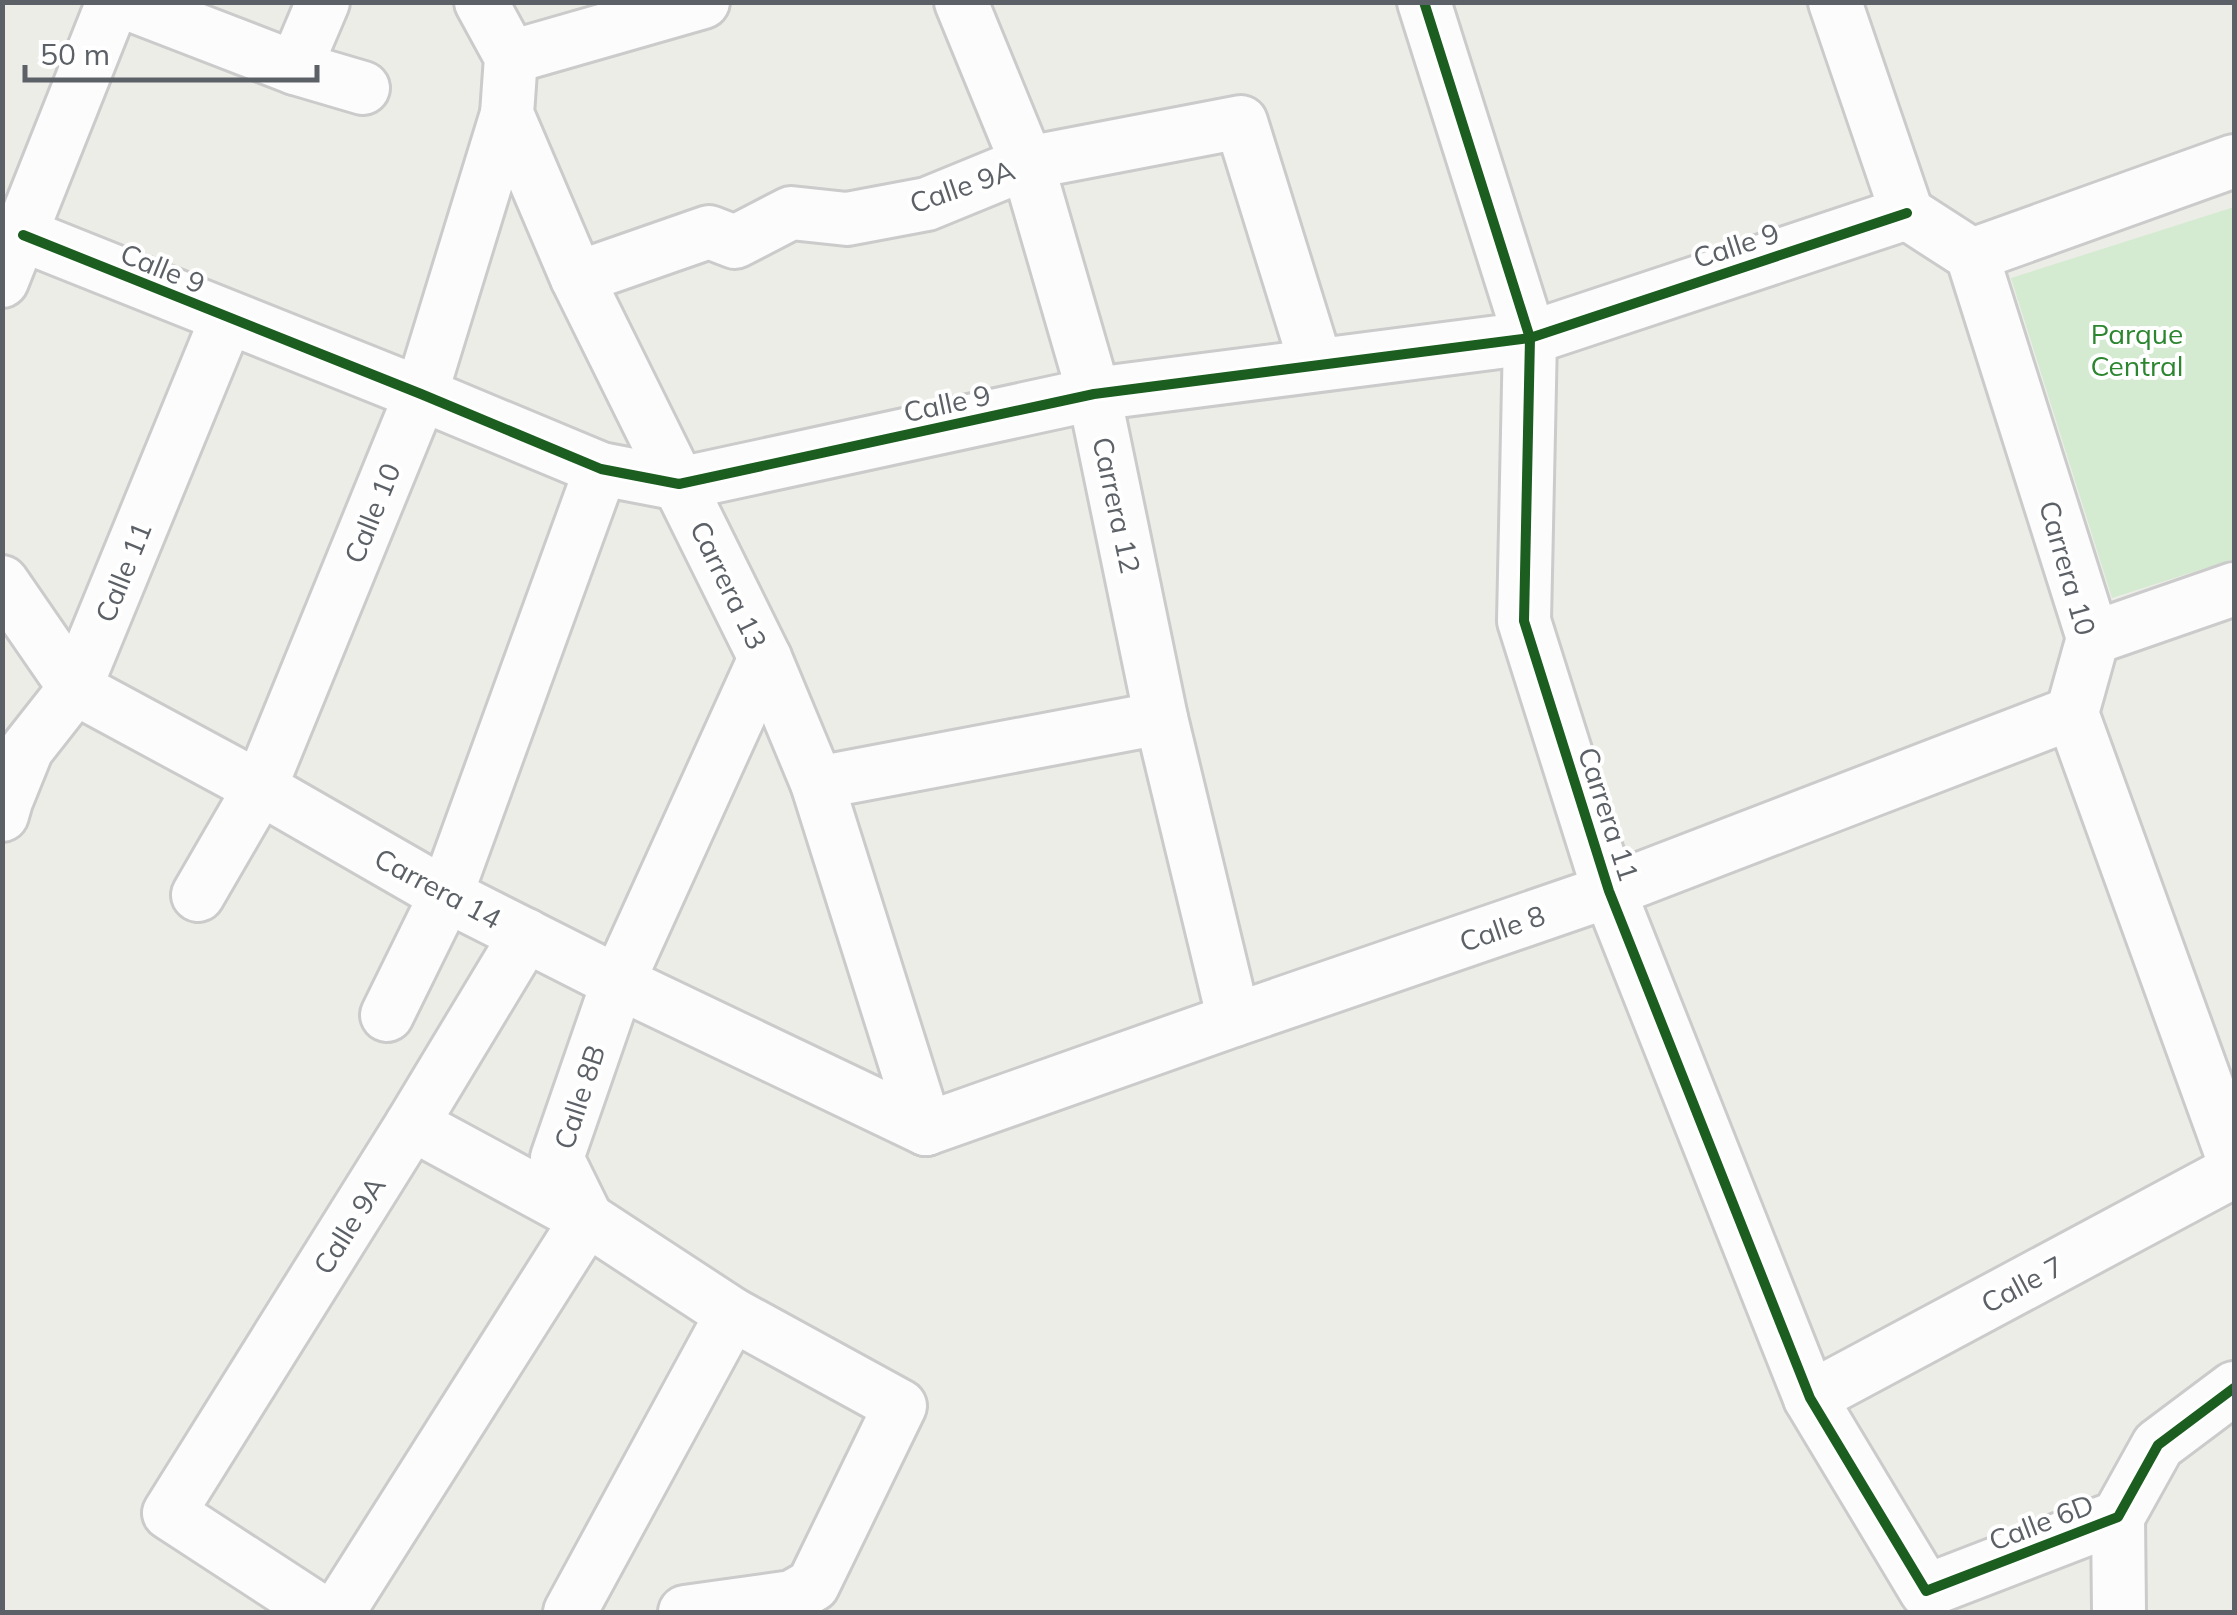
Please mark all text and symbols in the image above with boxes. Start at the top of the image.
scale bar [25,20,318,82]
text: 50 m [40,35,110,73]
street label: Calle 9A [905,152,1019,220]
street label: Calle 9 [1689,215,1783,275]
street label: Calle 9 [116,235,210,301]
park label: Parque Central [2090,316,2184,383]
street label: Calle 9 [900,377,994,429]
street label: Carrera 12 [1085,434,1149,576]
street label: Calle 10 [336,458,408,568]
street label: Carrera 10 [2032,497,2104,639]
street label: Carrera 13 [683,515,775,655]
street label: Calle 11 [87,517,159,627]
street label: Carrera 11 [1571,743,1647,885]
street label: Carrera 14 [369,840,508,936]
street label: Calle 8 [1455,897,1549,959]
street label: Calle 8B [546,1041,612,1153]
street label: Calle 9A [305,1169,393,1280]
street label: Calle 7 [1975,1248,2069,1320]
street label: Calle 6D [1984,1486,2098,1558]

